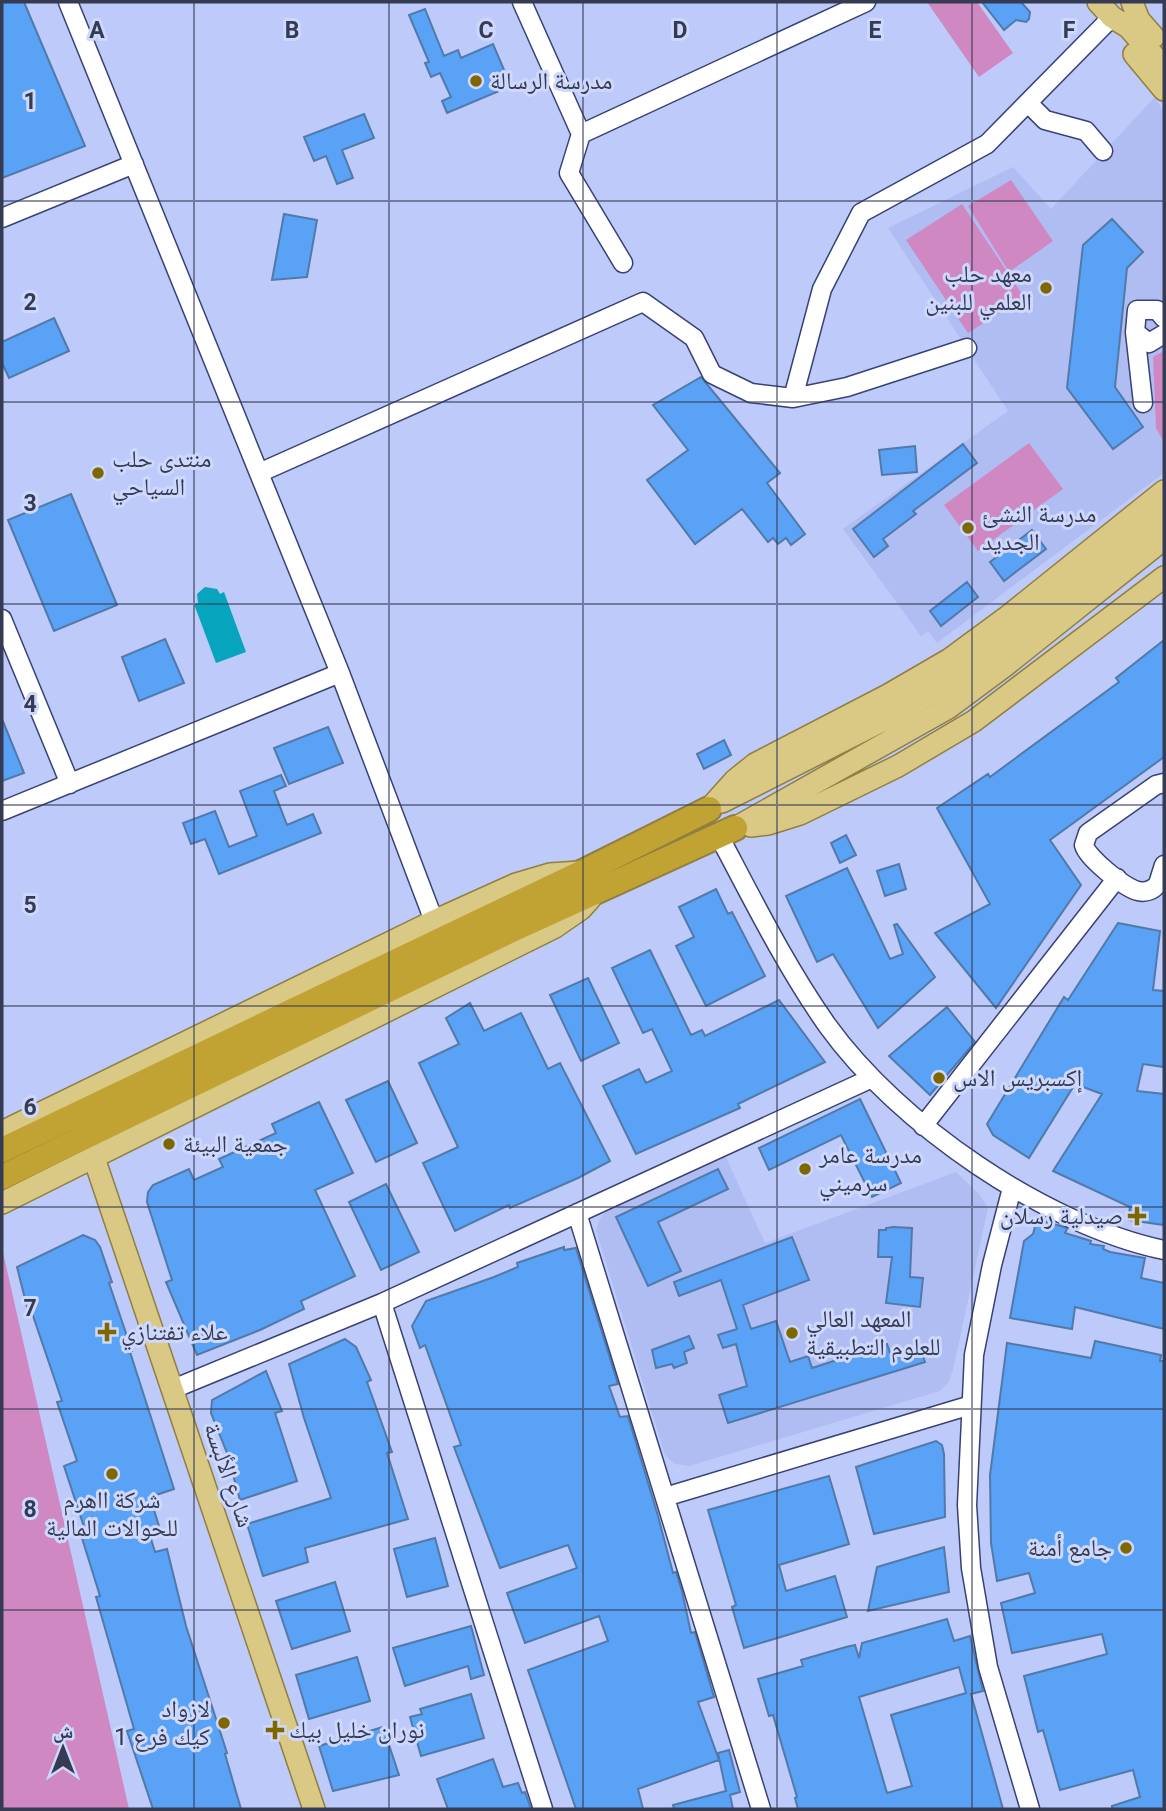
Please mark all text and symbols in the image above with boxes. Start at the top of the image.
text: A [89,17,105,44]
text: B [285,17,299,44]
text: C [478,17,494,44]
text: D [673,17,687,44]
text: E [869,17,882,44]
text: F [1063,17,1076,44]
place label: مدرسة الرسالة [490,67,612,95]
marker: مدرسة الرسالة [468,73,484,89]
text: 1 [23,88,37,115]
place label: معهد حلب العلمي للبنين [925,260,1032,321]
marker: معهد حلب العلمي للبنين [1038,280,1054,296]
text: 2 [23,289,37,316]
place label: منتدى حلب السياحي [112,445,212,506]
marker: منتدى حلب السياحي [90,465,106,481]
text: 3 [23,490,37,517]
place label: مدرسة النشئ الجديد [982,500,1096,556]
marker: مدرسة النشئ الجديد [960,520,976,536]
text: 4 [23,691,37,718]
text: 5 [23,892,37,919]
place label: إكسبريس الاس [953,1064,1082,1093]
marker: إكسبريس الاس [931,1070,947,1086]
text: 6 [23,1094,37,1121]
place label: جمعية البيئة [183,1130,288,1158]
marker: جمعية البيئة [161,1136,177,1152]
place label: مدرسة عامر سرميني [818,1141,922,1202]
marker: مدرسة عامر سرميني [797,1161,813,1177]
place label: صيدلية رسلان [1000,1202,1123,1230]
marker: صيدلية رسلان [1129,1208,1145,1224]
text: 7 [23,1295,37,1322]
place label: المعهد العالي للعلوم التطبيقية [806,1305,941,1363]
place label: علاء تفتنازي [121,1318,228,1351]
marker: علاء تفتنازي [99,1324,115,1340]
marker: المعهد العالي للعلوم التطبيقية [784,1325,800,1341]
street label: شارع الألبسة [197,1419,260,1531]
marker: شركة ااهرم للحوالات المالية [104,1466,120,1482]
place label: شركة ااهرم للحوالات المالية [46,1486,178,1542]
text: 8 [23,1496,37,1523]
place label: جامع أمنة [1028,1534,1112,1563]
marker: جامع أمنة [1118,1540,1134,1556]
place label: لازواد كيك فرع 1 [114,1695,210,1752]
north arrow [28,1713,98,1783]
marker: لازواد كيك فرع 1 [216,1715,232,1731]
place label: نوران خليل بيك [289,1716,425,1744]
text: ش [53,1720,73,1743]
marker: نوران خليل بيك [267,1722,283,1738]

